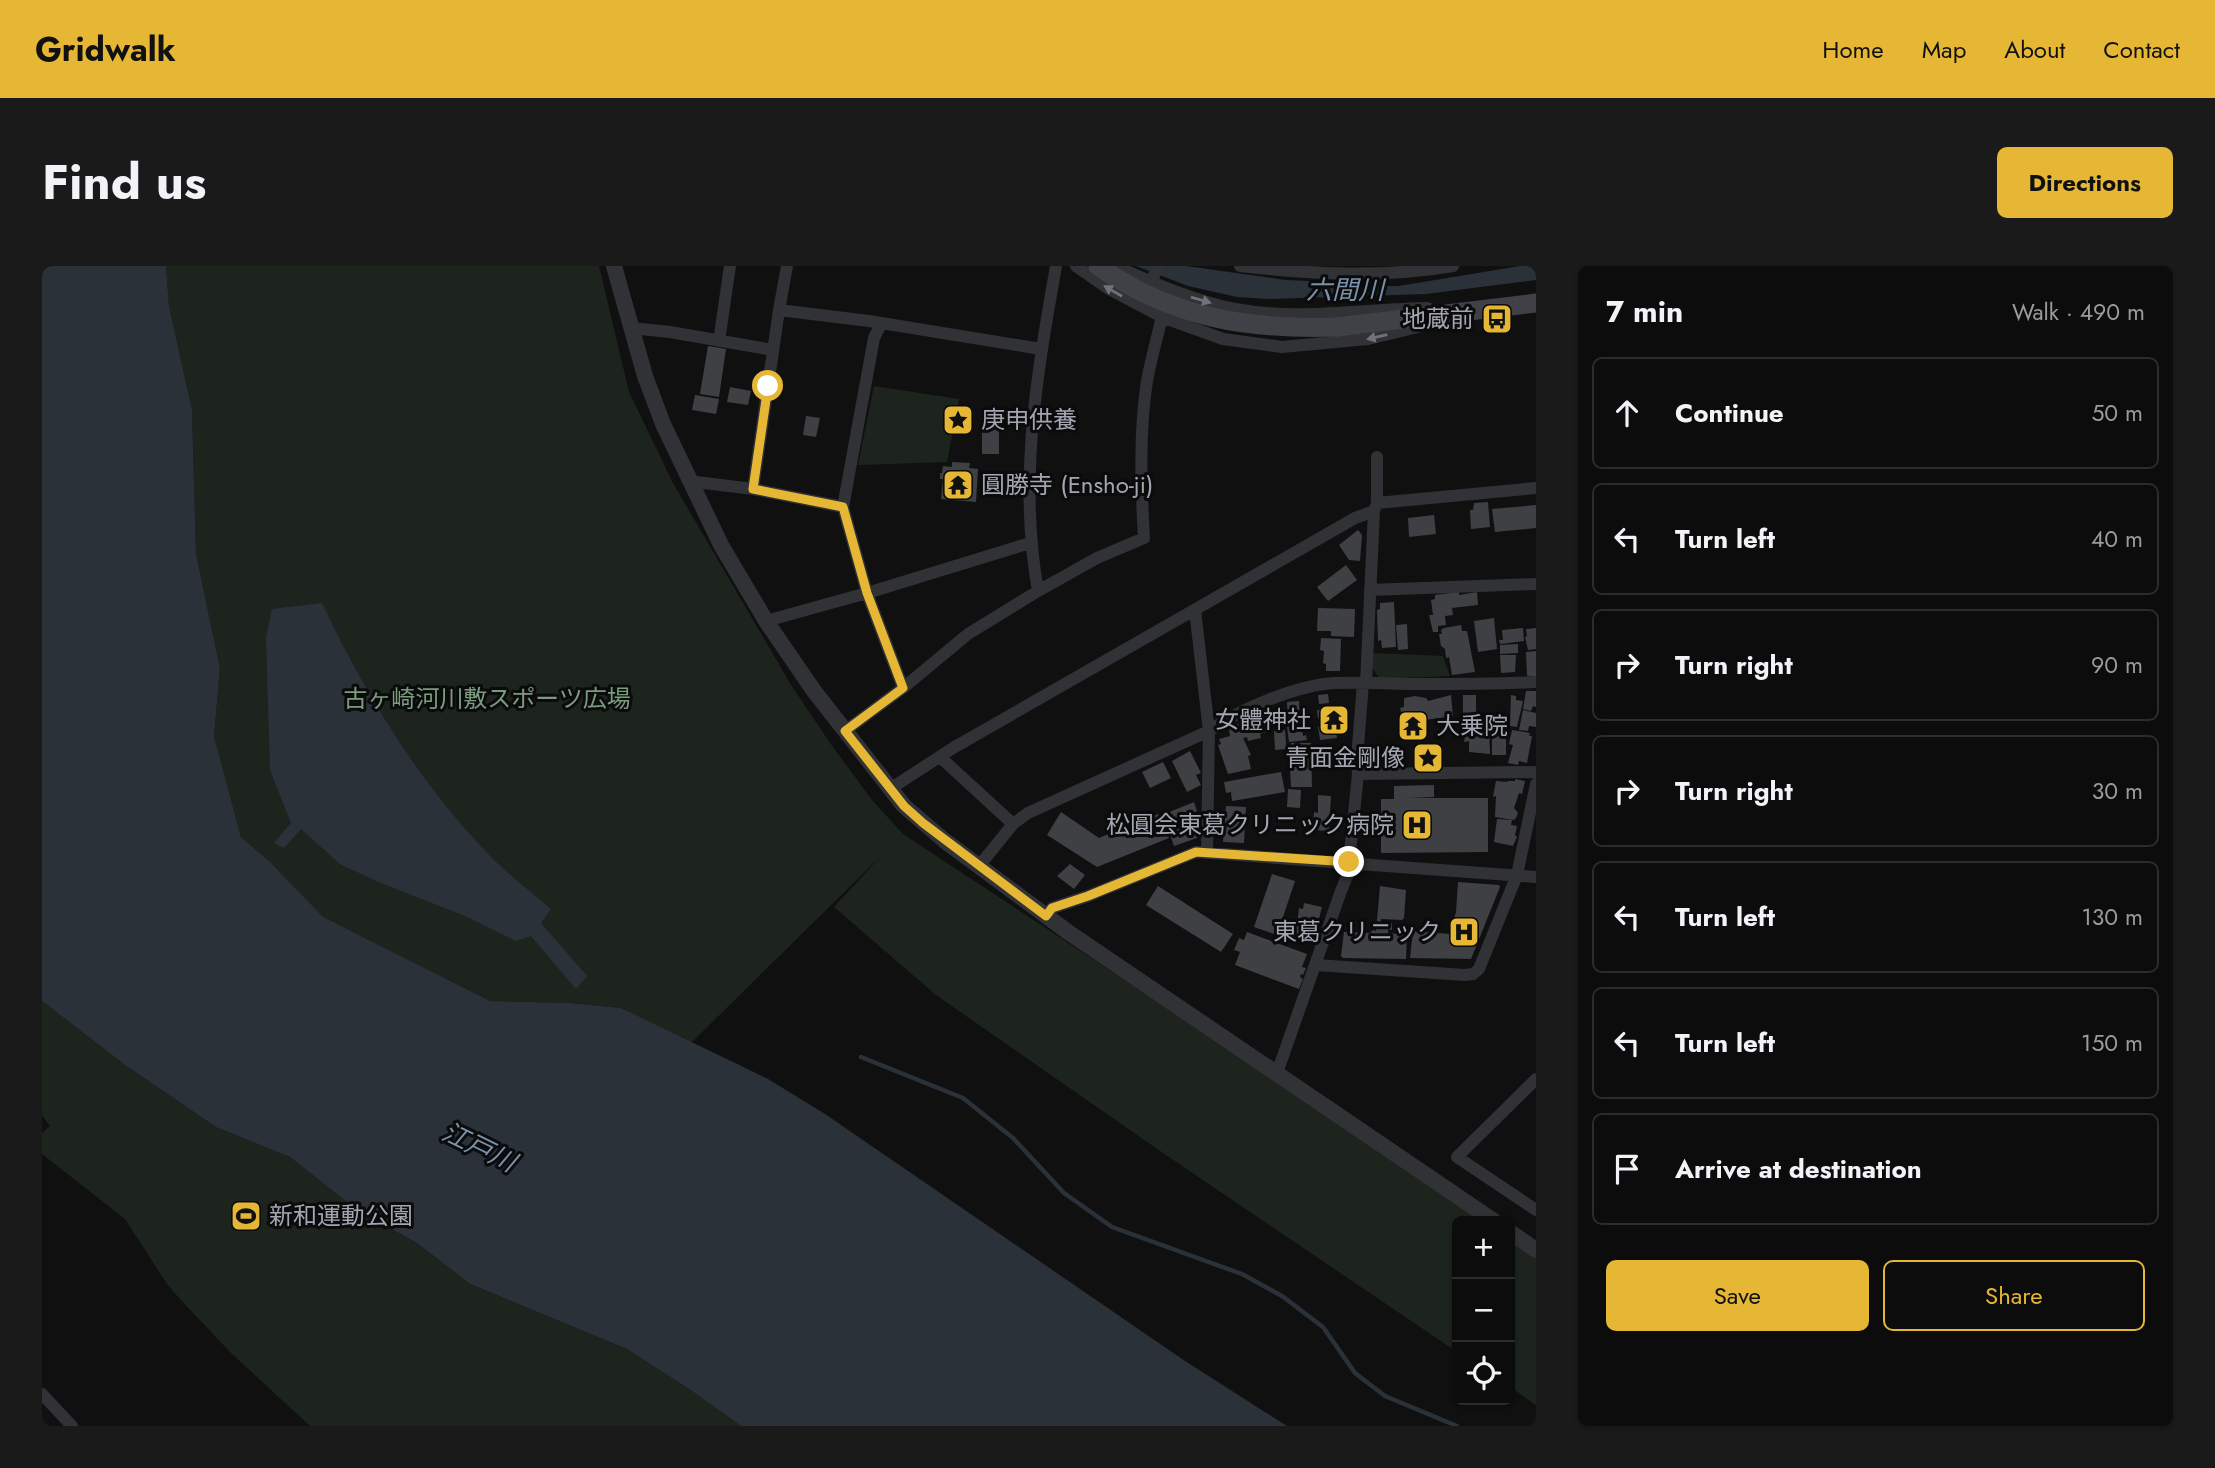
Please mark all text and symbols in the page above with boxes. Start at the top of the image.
text: Gridwalk [35,26,176,73]
text: Home [1822,32,1884,67]
text: Map [1922,32,1966,67]
text: About [2004,32,2065,67]
text: Contact [2103,32,2180,67]
text: Find us [42,147,206,217]
button: Directions [1997,147,2173,218]
water label: 六間川 [1306,271,1387,309]
one-way arrow [1103,284,1122,297]
text: 7 min [1606,290,1683,333]
one-way arrow [1190,295,1211,305]
text: Walk · 490 m [2012,295,2145,329]
place label: 地蔵前 [1402,301,1474,336]
bus stop icon: 地蔵前 [1480,302,1514,336]
one-way arrow [1366,331,1388,342]
route start [752,370,783,401]
icon: ahead [1608,394,1646,432]
text: Continue [1675,394,1784,432]
text: 50 m [2091,396,2143,430]
place label: 庚申供養 [981,402,1077,437]
place icon: 庚申供養 [941,403,975,437]
place label: 圓勝寺 (Ensho-ji) [981,467,1154,502]
temple icon: 圓勝寺 (Ensho-ji) [941,468,975,502]
icon: left [1608,520,1646,558]
text: Turn left [1675,520,1775,558]
text: 40 m [2091,522,2143,556]
icon: right [1608,646,1646,684]
text: Turn right [1675,646,1793,684]
text: 90 m [2091,648,2143,682]
park label: 古ヶ崎河川敷スポーツ広場 [343,681,631,716]
place label: 女體神社 [1215,702,1311,737]
temple icon: 女體神社 [1317,703,1351,737]
place label: 大乗院 [1436,708,1508,743]
temple icon: 大乗院 [1396,709,1430,743]
place label: 青面金剛像 [1285,740,1405,775]
place icon: 青面金剛像 [1411,741,1445,775]
icon: right [1608,772,1646,810]
text: Turn right [1675,772,1793,810]
text: 30 m [2092,774,2143,808]
place label: 松圓会東葛クリニック病院 [1106,807,1394,842]
hospital icon: 松圓会東葛クリニック病院 [1400,808,1434,842]
route end [1333,846,1364,877]
icon: left [1608,898,1646,936]
text: Turn left [1675,898,1775,936]
text: 130 m [2081,900,2143,934]
place label: 東葛クリニック [1273,914,1441,949]
hospital icon: 東葛クリニック [1447,915,1481,949]
icon: left [1608,1024,1646,1062]
text: Turn left [1675,1024,1775,1062]
text: 150 m [2081,1026,2143,1060]
water label: 江戸川 [436,1113,525,1182]
icon: arrive [1608,1150,1646,1188]
text: Arrive at destination [1675,1150,1922,1188]
place label: 新和運動公園 [269,1198,413,1233]
sports icon: 新和運動公園 [229,1199,263,1233]
map controls [1452,1216,1515,1405]
button: + [1452,1216,1515,1279]
button: Save [1606,1260,1869,1331]
button: Share [1883,1260,2145,1331]
button: − [1452,1279,1515,1342]
button: locate [1452,1342,1515,1405]

